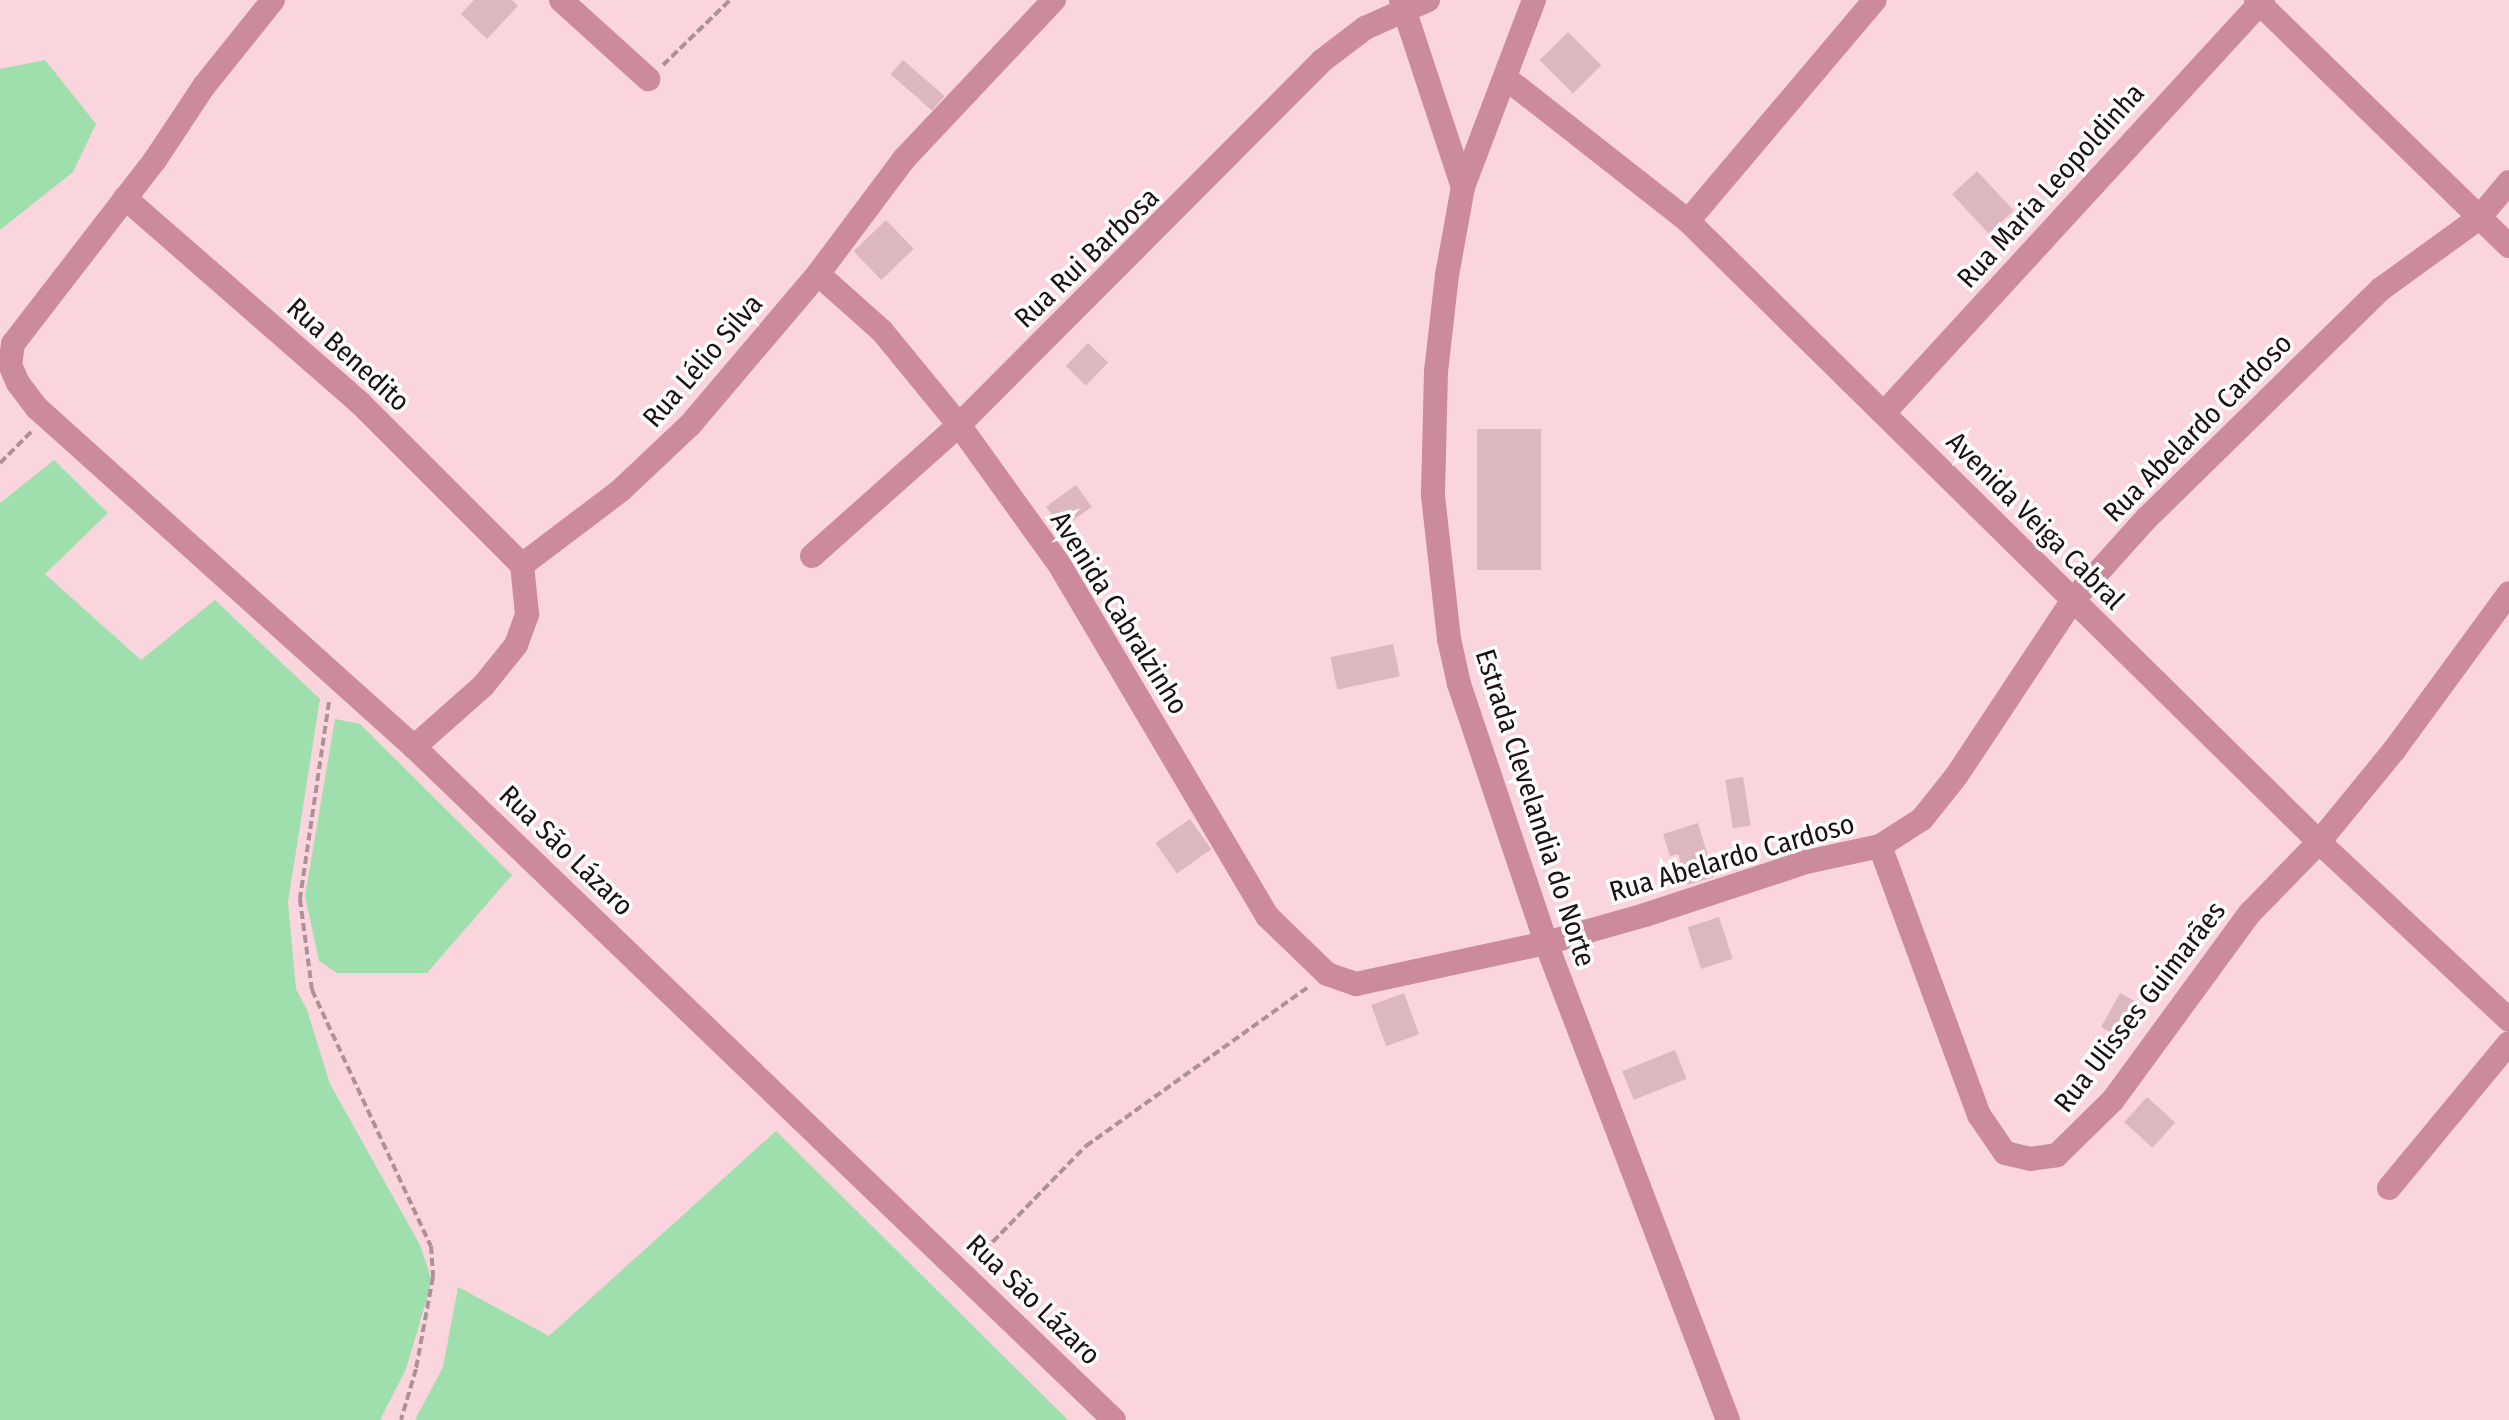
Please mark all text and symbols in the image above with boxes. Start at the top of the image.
street label: Rua Maria Leopoldinha [1950,77,2152,295]
street label: Rua Rui Barbosa [1008,181,1166,335]
street label: Rua Lélio Silva [636,288,770,434]
street label: Rua Benedito [280,291,416,419]
street label: Rua Abelardo Cardoso [2097,327,2299,529]
street label: Avenida Veiga Cabral [1939,425,2131,617]
street label: Avenida Cabralzinho [1043,505,1195,721]
street label: Estrada Clevelandia do Norte [1468,645,1602,971]
street label: Rua São Lázaro [492,779,640,923]
street label: Rua Abelardo Cardoso [1606,807,1858,909]
street label: Rua Ulisses Guimarães [2047,895,2233,1119]
street label: Rua São Lázaro [959,1228,1107,1372]

